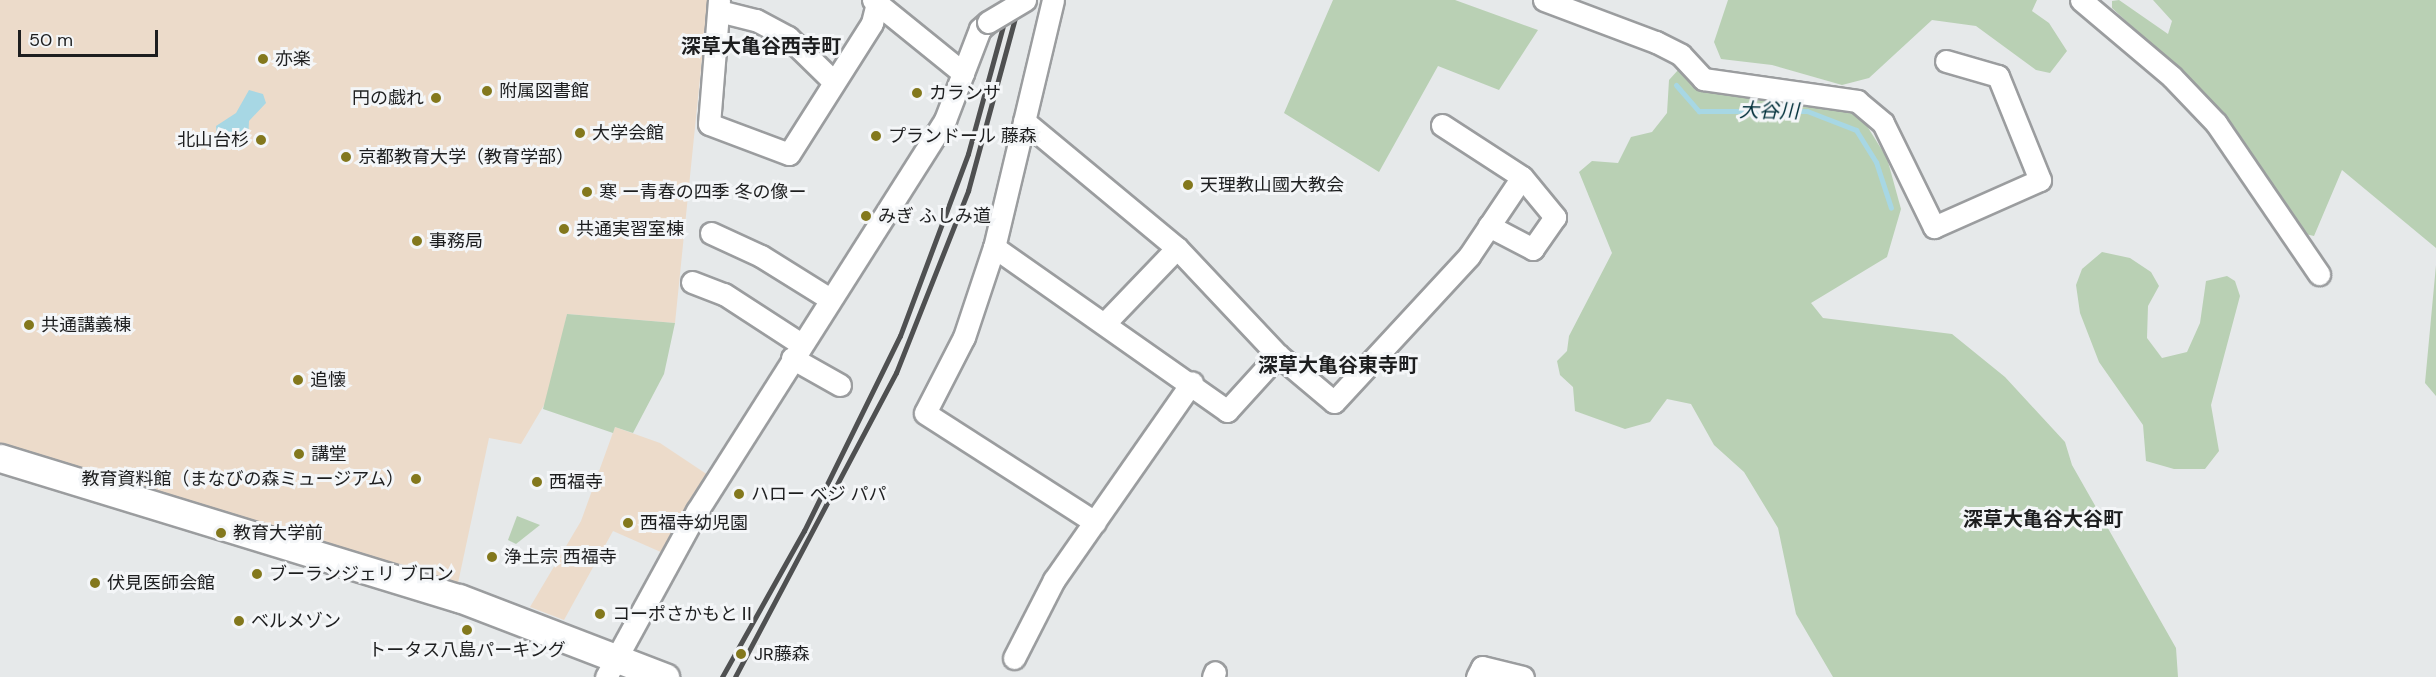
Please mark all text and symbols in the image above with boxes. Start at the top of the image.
scale bar [21,18,160,56]
text: 50 m [29,28,73,52]
district label: 深草大亀谷西寺町 [681,34,841,58]
place label: 亦楽 [275,48,311,70]
marker: 亦楽 [256,52,270,66]
place label: 附属図書館 [499,80,589,102]
place label: カランサ [929,82,1001,104]
marker: 附属図書館 [480,84,494,98]
marker: カランサ [910,86,924,100]
place label: 円の戯れ [352,87,424,109]
marker: 円の戯れ [429,91,443,105]
water label: 大谷川 [1739,98,1799,124]
place label: 大学会館 [592,122,664,144]
place label: プランドール 藤森 [888,125,1037,147]
marker: 大学会館 [573,126,587,140]
place label: 北山台杉 [177,129,249,151]
marker: プランドール 藤森 [869,129,883,143]
marker: 北山台杉 [254,133,268,147]
place label: 京都教育大学（教育学部） [358,146,574,168]
marker: 京都教育大学（教育学部） [339,150,353,164]
place label: 天理教山國大教会 [1200,174,1344,196]
marker: 天理教山國大教会 [1181,178,1195,192]
place label: 寒 ー青春の四季 冬の像ー [599,181,807,203]
marker: 寒 ー青春の四季 冬の像ー [580,185,594,199]
place label: みぎ ふしみ道 [878,205,991,227]
marker: みぎ ふしみ道 [859,209,873,223]
place label: 共通実習室棟 [576,218,684,240]
marker: 共通実習室棟 [557,222,571,236]
place label: 事務局 [429,230,483,252]
marker: 事務局 [410,234,424,248]
place label: 共通講義棟 [41,314,131,336]
marker: 共通講義棟 [22,318,36,332]
district label: 深草大亀谷東寺町 [1258,353,1418,377]
place label: 追懐 [310,369,346,391]
marker: 追懐 [291,373,305,387]
place label: 講堂 [311,443,347,465]
marker: 講堂 [292,447,306,461]
place label: 教育資料館（まなびの森ミュージアム） [80,468,404,490]
place label: 西福寺 [549,471,603,493]
marker: 教育資料館（まなびの森ミュージアム） [409,472,423,486]
marker: 西福寺 [530,475,544,489]
place label: ハロー ベジ パパ [751,483,887,505]
marker: ハロー ベジ パパ [732,487,746,501]
district label: 深草大亀谷大谷町 [1963,507,2123,531]
place label: 西福寺幼児園 [640,512,748,534]
marker: 西福寺幼児園 [621,516,635,530]
place label: 教育大学前 [233,522,323,544]
marker: 教育大学前 [214,526,228,540]
place label: 浄土宗 西福寺 [504,546,617,568]
marker: 浄土宗 西福寺 [485,550,499,564]
place label: ブーランジェリ ブロン [269,563,454,585]
marker: ブーランジェリ ブロン [250,567,264,581]
place label: 伏見医師会館 [107,572,215,594]
marker: 伏見医師会館 [88,576,102,590]
place label: コーポさかもとⅡ [612,603,756,625]
marker: コーポさかもとⅡ [593,607,607,621]
place label: ベルメゾン [251,610,341,632]
marker: ベルメゾン [232,614,246,628]
marker: トータス八島パーキング [460,623,474,637]
place label: トータス八島パーキング [368,639,566,661]
place label: JR藤森 [754,643,810,665]
marker: JR藤森 [732,645,750,663]

